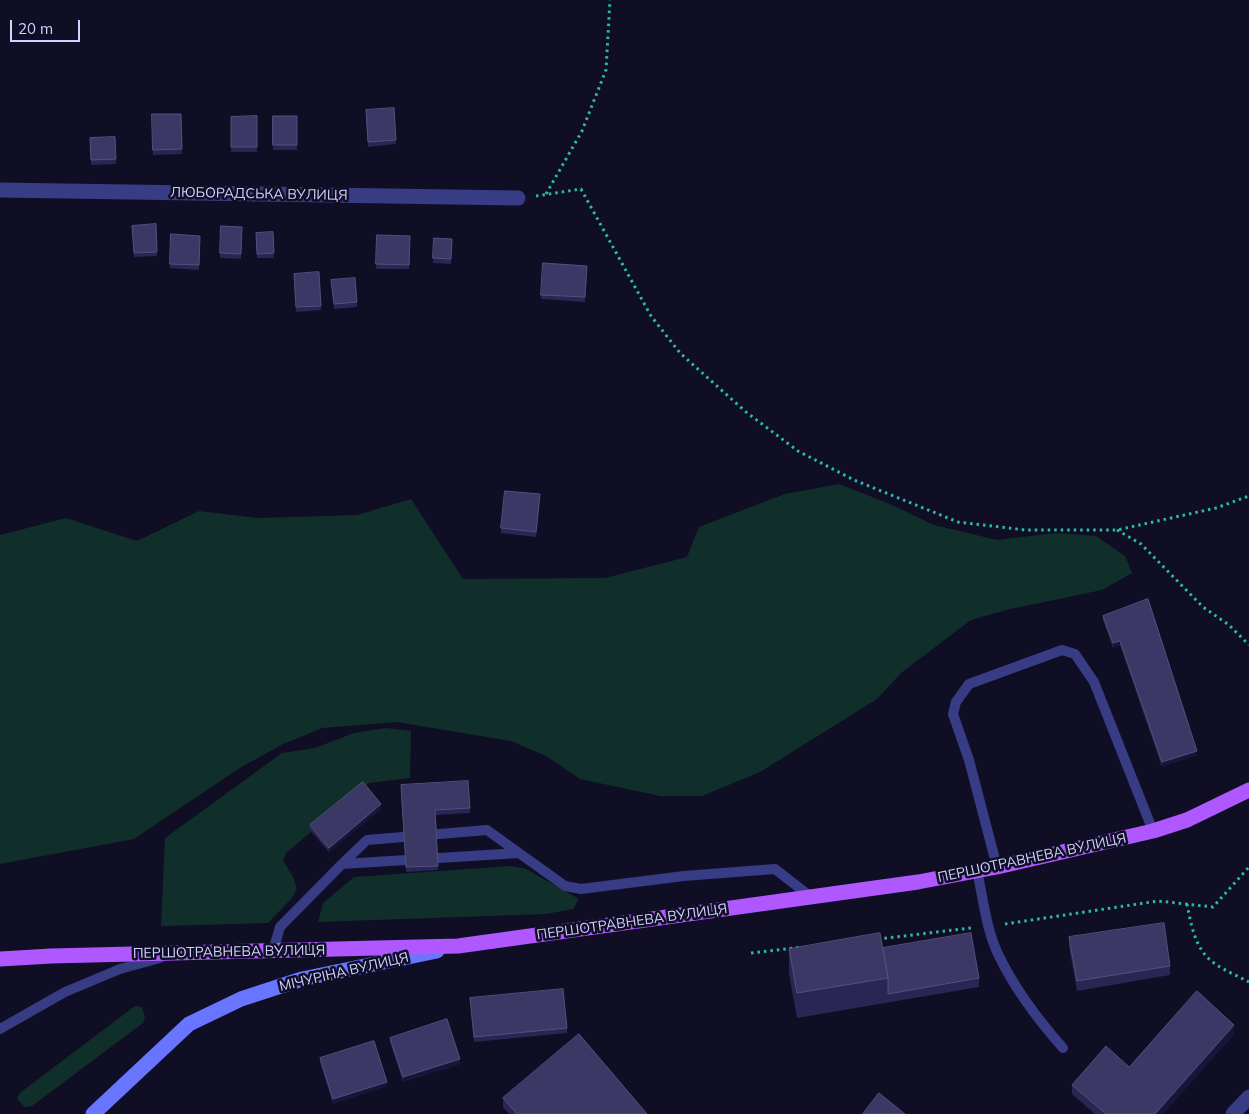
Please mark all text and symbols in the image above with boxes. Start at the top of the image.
scale bar [12,10,82,42]
text: 20 m [18,19,53,38]
street label: ЛЮБОРАДСЬКА ВУЛИЦЯ [170,184,348,204]
street label: ПЕРШОТРАВНЕВА ВУЛИЦЯ [936,830,1128,886]
street label: ПЕРШОТРАВНЕВА ВУЛИЦЯ [536,900,728,944]
street label: ПЕРШОТРАВНЕВА ВУЛИЦЯ [133,942,325,962]
street label: МІЧУРІНА ВУЛИЦЯ [278,949,410,995]

